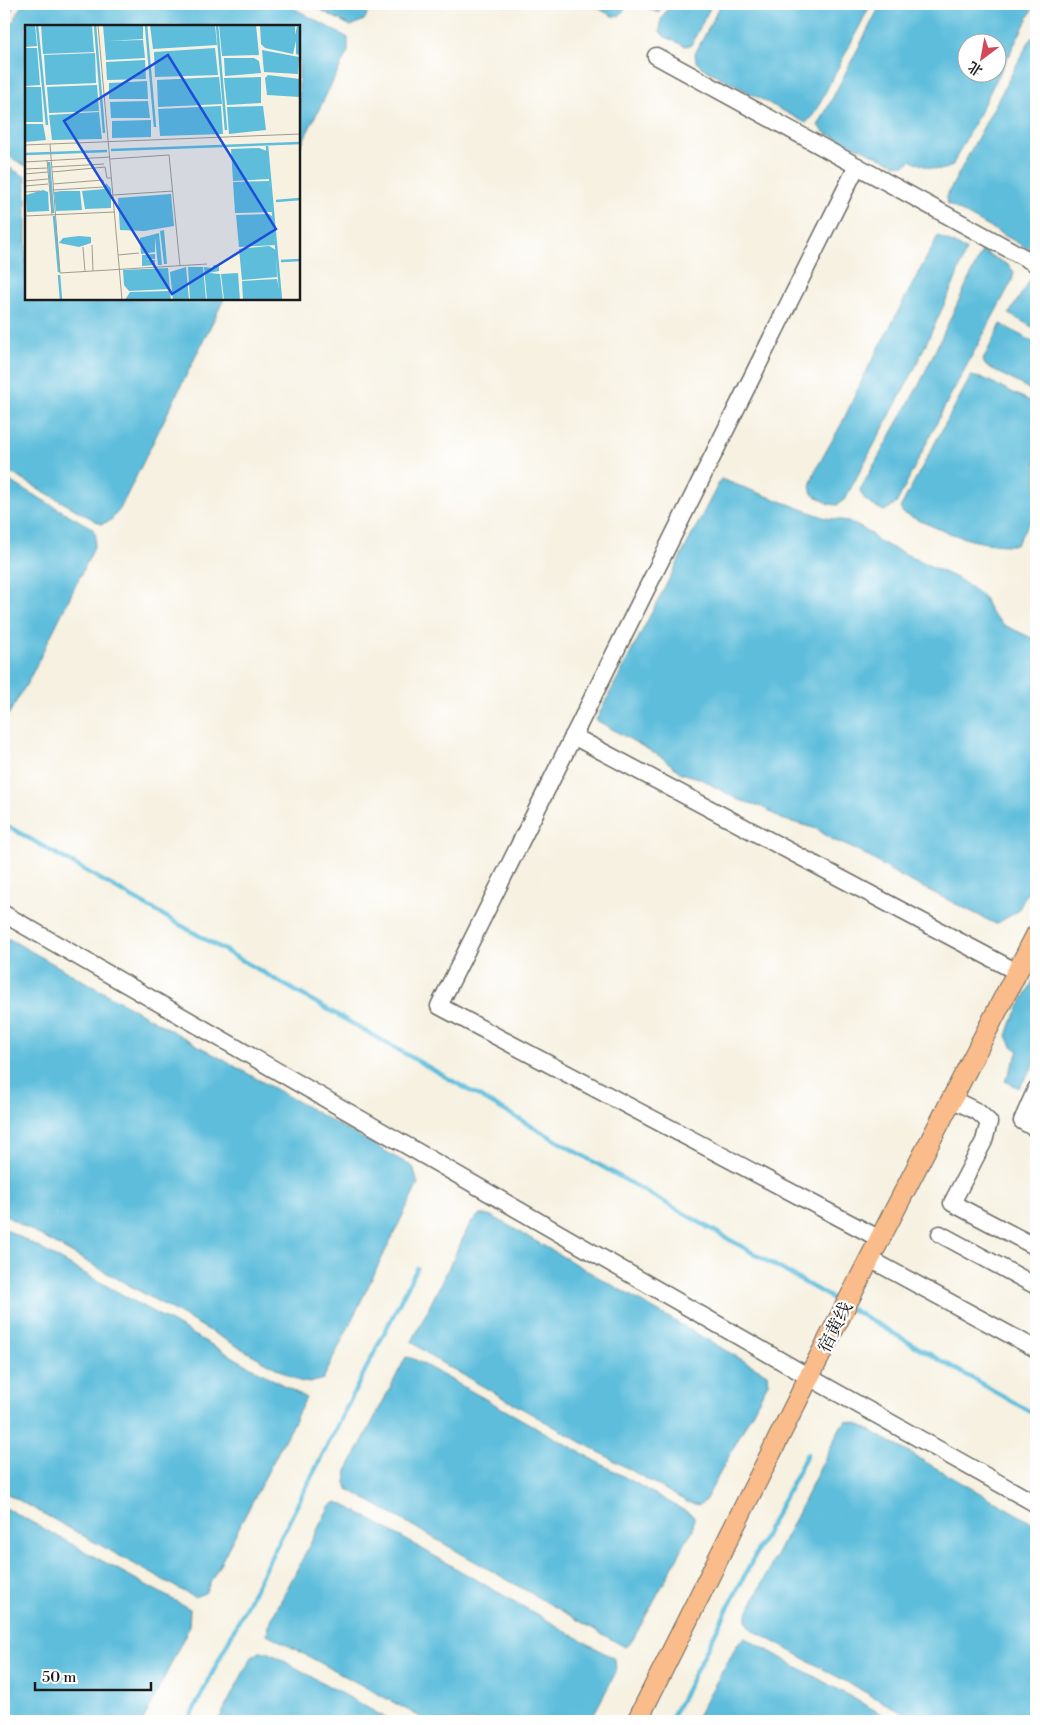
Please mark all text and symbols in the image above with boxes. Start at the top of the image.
inset map [25,25,300,300]
north arrow [958,32,1008,82]
text: 北 [965,57,986,80]
street label: 宿黄线 [813,1298,858,1357]
scale bar [35,1660,151,1692]
text: 50 m [42,1668,76,1687]

